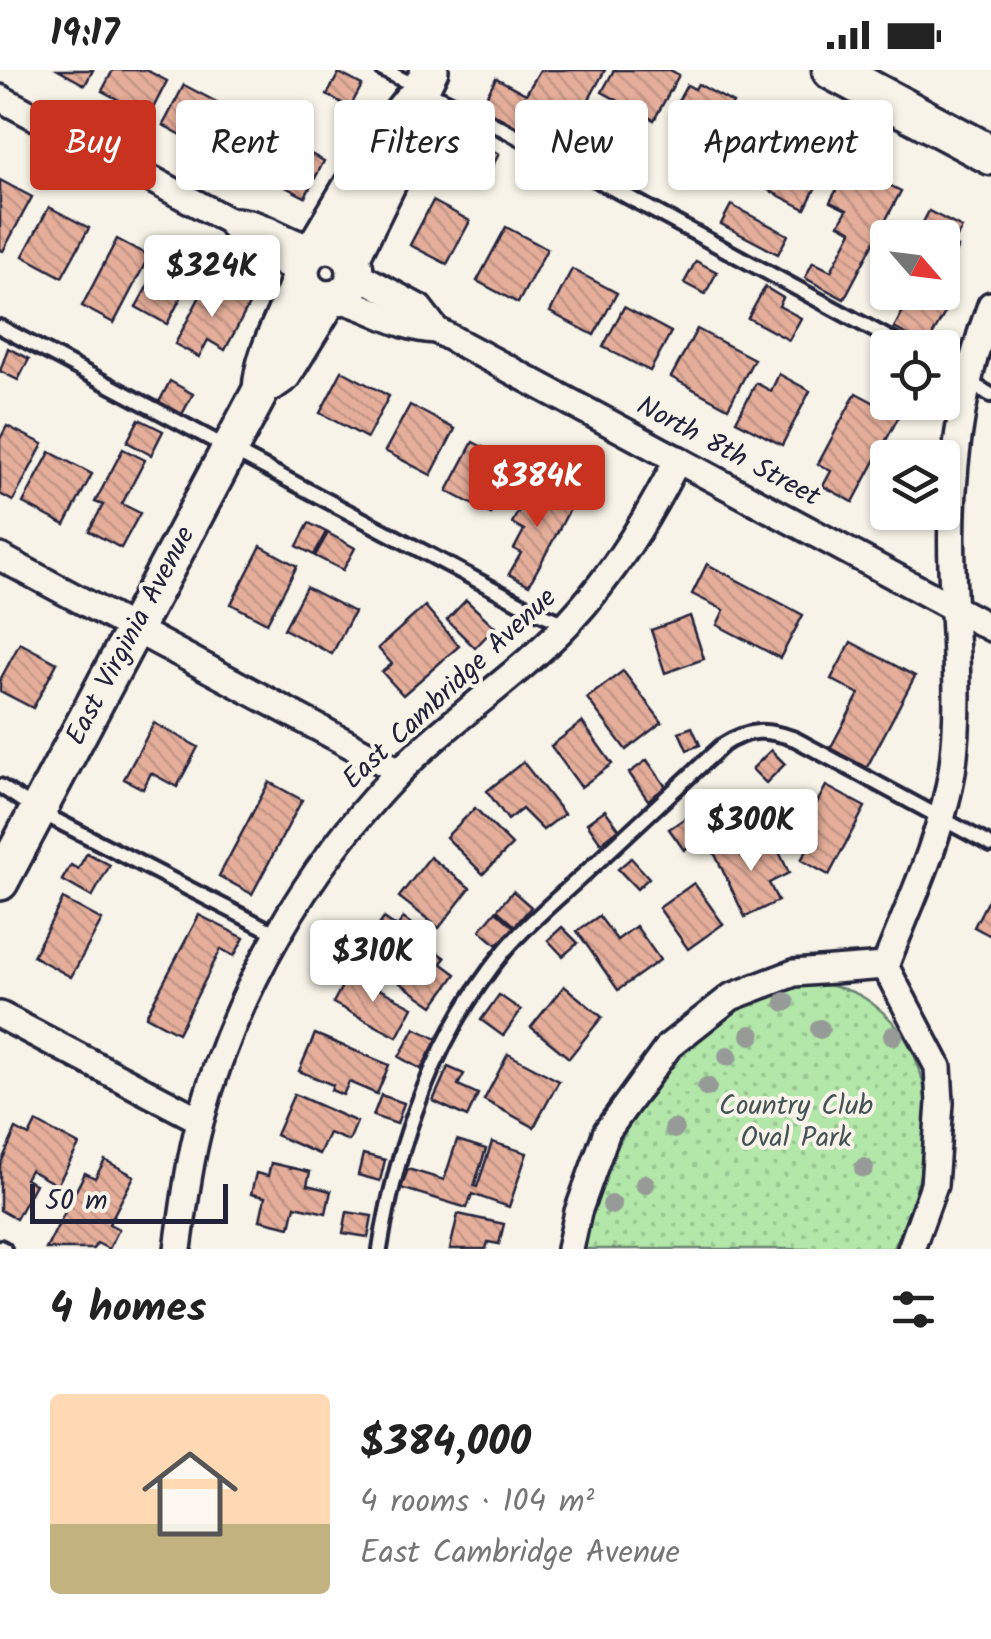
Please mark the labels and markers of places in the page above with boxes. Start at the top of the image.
pin: $324K [142,235,282,320]
pin: $384K [467,445,607,530]
pin: $300K [681,789,821,874]
pin: $310K [303,920,443,1005]

